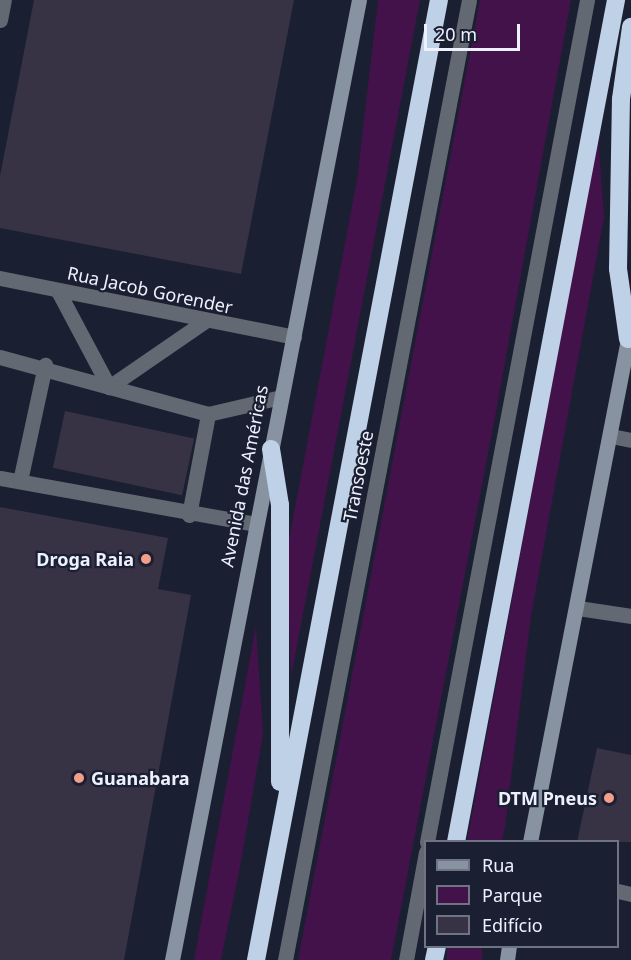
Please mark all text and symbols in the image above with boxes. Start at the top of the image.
scale bar [427,12,523,50]
text: 20 m [435,22,477,46]
street label: Rua Jacob Gorender [65,262,235,318]
street label: Avenida das Américas [216,383,272,569]
street label: Transoeste [339,429,377,523]
place label: Droga Raia [36,548,134,570]
marker: Droga Raia [139,552,153,566]
place label: Guanabara [91,767,190,789]
marker: Guanabara [72,771,86,785]
place label: DTM Pneus [498,787,597,809]
marker: DTM Pneus [602,791,616,805]
legend [424,840,619,948]
text: Rua [482,853,514,877]
text: Parque [482,883,542,907]
text: Edifício [482,913,543,937]

